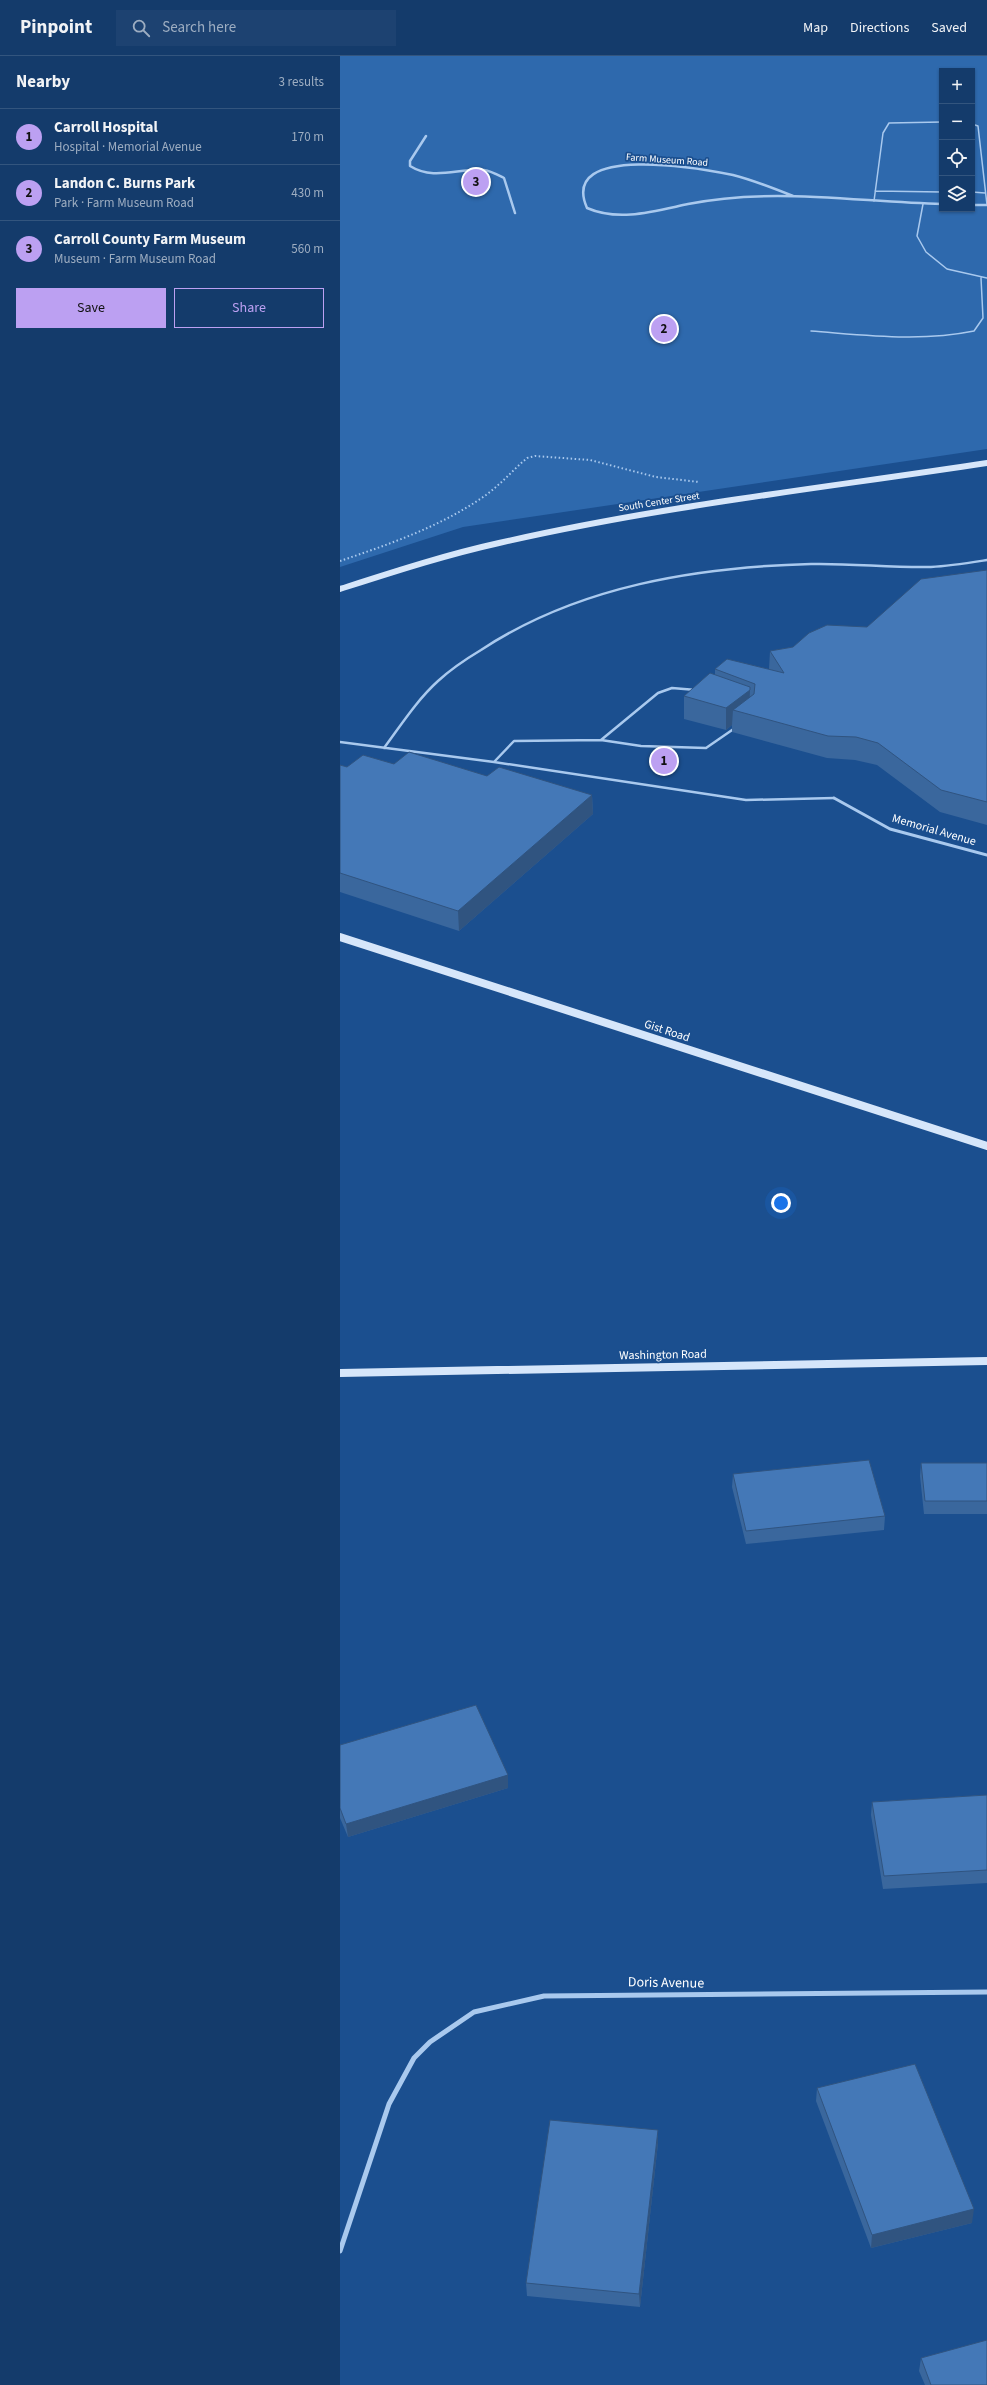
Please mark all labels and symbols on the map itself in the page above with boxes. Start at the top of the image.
street label: Farm Museum Road [625,150,709,170]
pin: 3 [463,167,489,197]
pin: 2 [651,314,677,344]
street label: South Center Street [617,489,701,515]
pin: 1 [651,746,677,776]
street label: Memorial Avenue [890,810,978,850]
street label: Gist Road [642,1016,692,1046]
your location [771,1193,791,1213]
street label: Washington Road [619,1346,707,1364]
street label: Doris Avenue [628,1972,704,1994]

